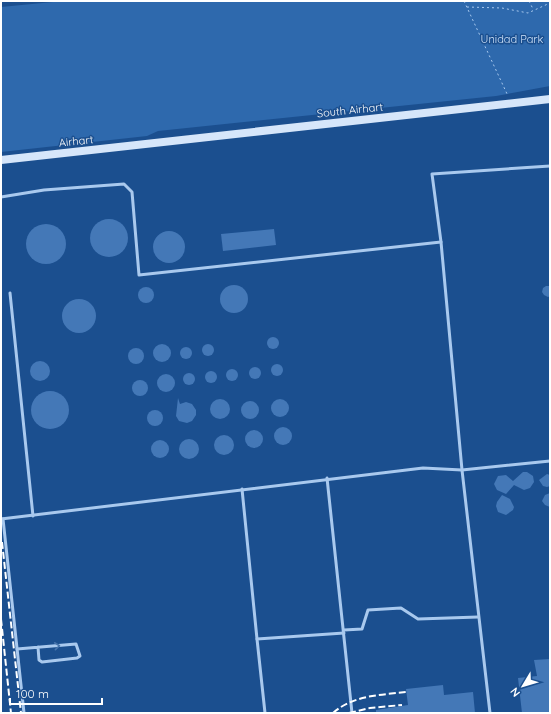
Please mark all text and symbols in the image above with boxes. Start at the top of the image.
park label: Unidad Park [481,32,544,46]
street label: South Airhart [316,100,384,120]
street label: Airhart [58,132,94,150]
one-way arrow [54,641,60,650]
north arrow [503,666,543,706]
scale bar [10,680,102,706]
text: N [507,685,523,700]
text: 100 m [16,686,49,701]

